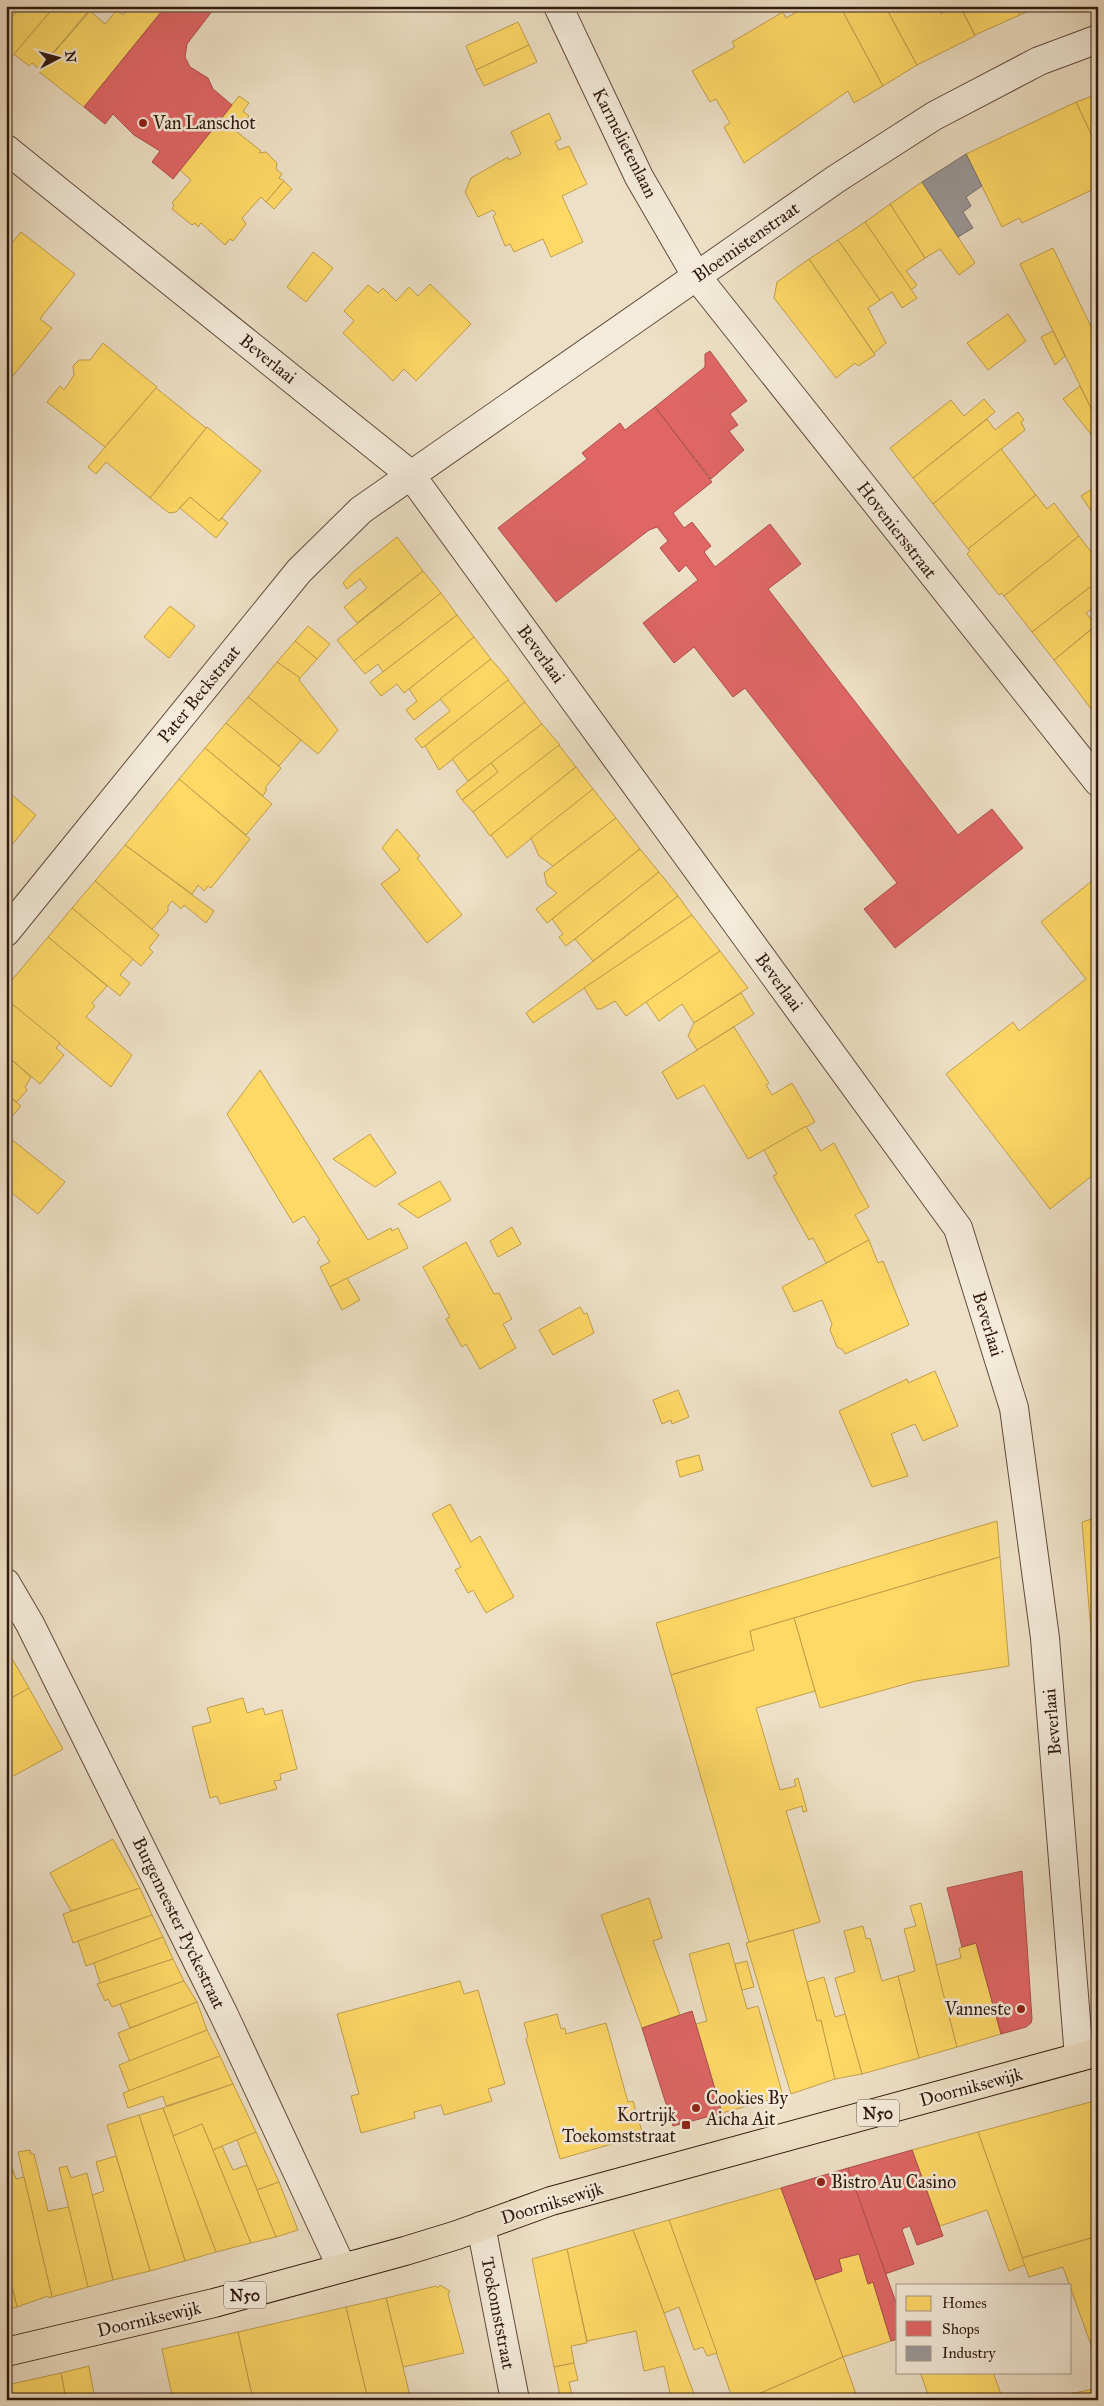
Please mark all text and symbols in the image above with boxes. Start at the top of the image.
north arrow [32,32,82,82]
text: N [61,50,80,64]
street label: Karmelietenlaan [588,84,662,202]
place label: Van Lanschot [152,112,256,134]
marker: Van Lanschot [137,117,149,129]
street label: Bloemistenstraat [689,197,804,287]
street label: Beverlaai [235,329,301,389]
street label: Hoveniersstraat [852,477,942,583]
street label: Beverlaai [512,620,570,688]
street label: Pater Beckstraat [153,640,245,747]
street label: Beverlaai [750,948,808,1016]
street label: Beverlaai [968,1289,1008,1359]
street label: Beverlaai [1038,1688,1066,1756]
street label: Burgemeester Pyckestraat [127,1834,230,2013]
place label: Vanneste [944,1998,1011,2020]
marker: Vanneste [1015,2003,1027,2015]
street label: Doorniksewijk [917,2063,1026,2111]
place label: Cookies By Aicha Ait [705,2087,789,2130]
road number: N50 [857,2100,899,2126]
marker: Cookies By Aicha Ait [690,2102,702,2114]
place label: Kortrijk Toekomststraat [562,2104,677,2147]
marker: Kortrijk Toekomststraat [680,2119,692,2131]
place label: Bistro Au Casino [831,2171,956,2193]
marker: Bistro Au Casino [815,2176,827,2188]
street label: Doorniksewijk [498,2177,606,2229]
street label: Toekomststraat [476,2255,520,2372]
road number: N50 [224,2282,266,2308]
legend [896,2284,1072,2374]
text: Homes [942,2294,987,2312]
street label: Doorniksewijk [95,2296,204,2342]
text: Shops [942,2320,980,2338]
text: Industry [942,2344,996,2362]

